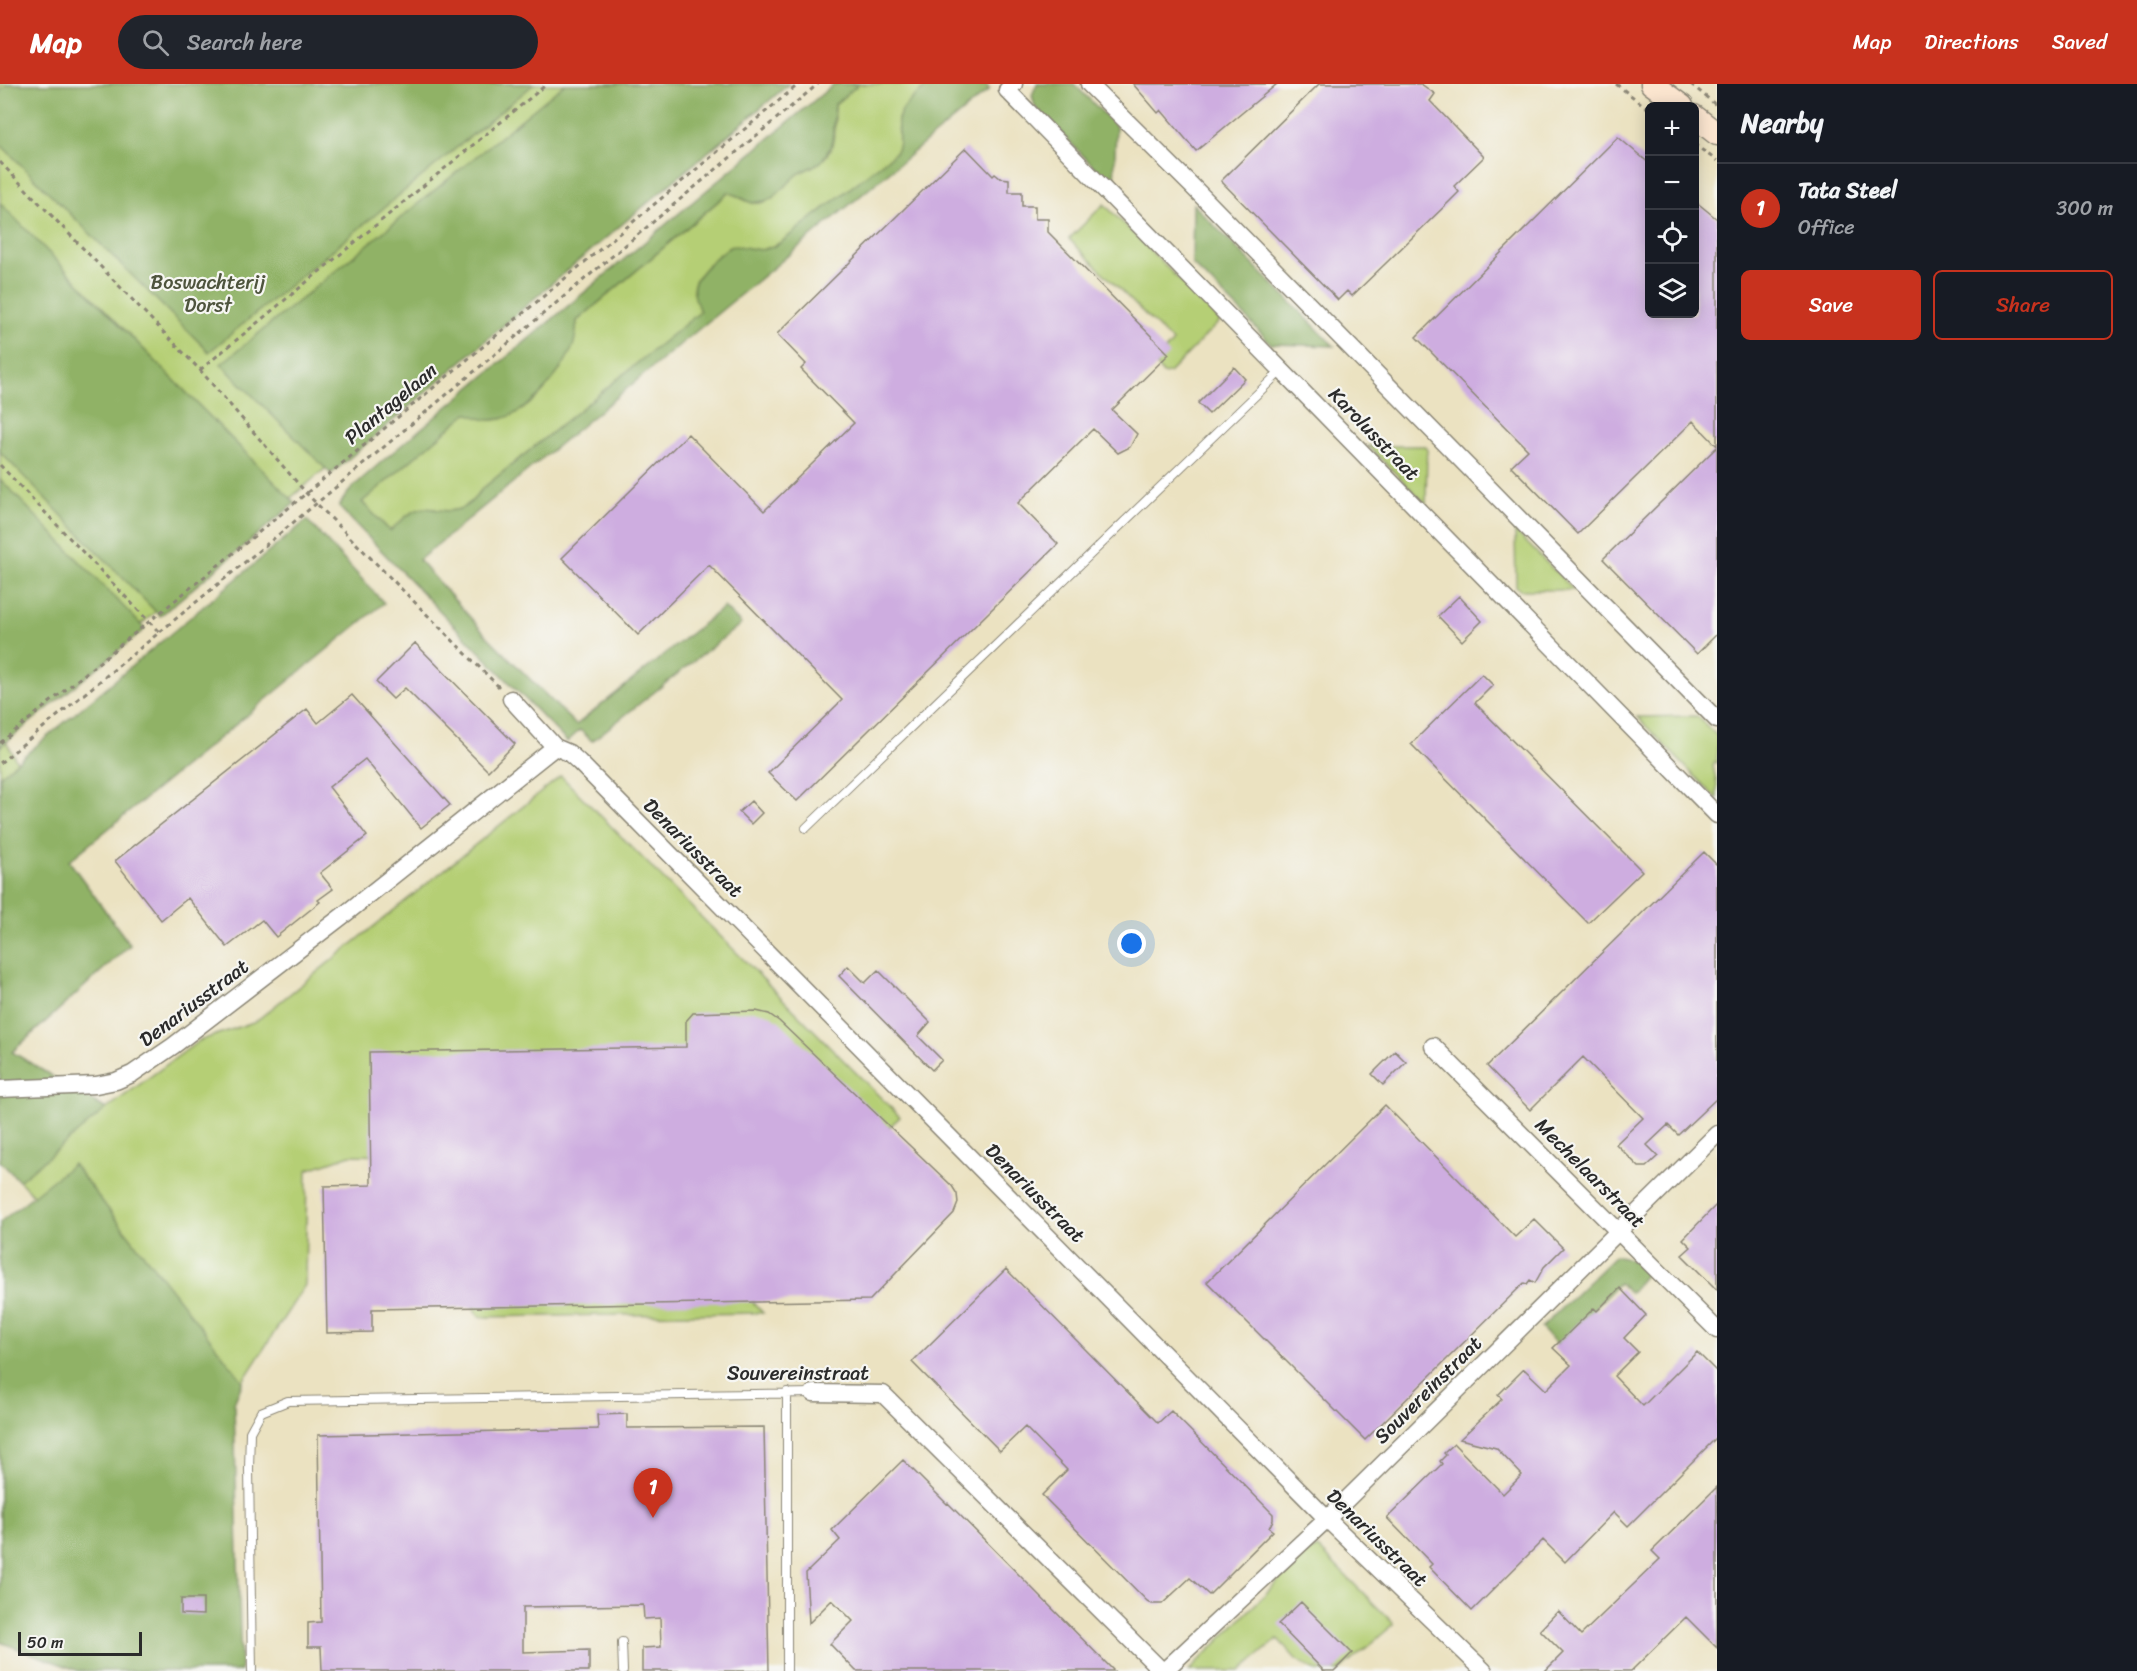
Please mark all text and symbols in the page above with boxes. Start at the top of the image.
search box [118,15,538,69]
text: Map [30,18,82,67]
text: Search here [187,23,303,62]
text: Map [1853,23,1891,61]
text: Directions [1924,23,2019,61]
text: Saved [2052,23,2107,61]
icon: search [139,26,172,59]
text: Nearby [1741,100,1823,146]
map controls [1645,102,1699,318]
button: + [1645,102,1699,156]
button: − [1645,156,1699,210]
text: Tata Steel [1798,171,1897,210]
text: 1 [1756,191,1765,226]
text: 300 m [2056,191,2113,226]
button: locate [1645,210,1699,264]
text: Office [1798,210,1854,245]
button: layers [1645,264,1699,318]
park label: Boswachterij Dorst [151,265,266,323]
button: Save [1741,270,1921,340]
button: Share [1933,270,2113,340]
street label: Plantagelaan [336,354,446,454]
street label: Karolusstraat [1320,379,1428,490]
street label: Denariusstraat [634,789,752,907]
your location [1117,929,1146,958]
street label: Denariusstraat [131,950,257,1056]
street label: Mechelaarstraat [1526,1109,1654,1237]
street label: Denariusstraat [976,1134,1094,1252]
street label: Souvereinstraat [1365,1327,1491,1453]
street label: Souvereinstraat [727,1356,869,1391]
pin: 1 [634,1468,672,1518]
street label: Denariusstraat [1318,1480,1436,1596]
text: 50 m [27,1628,63,1657]
scale bar [18,1629,142,1656]

